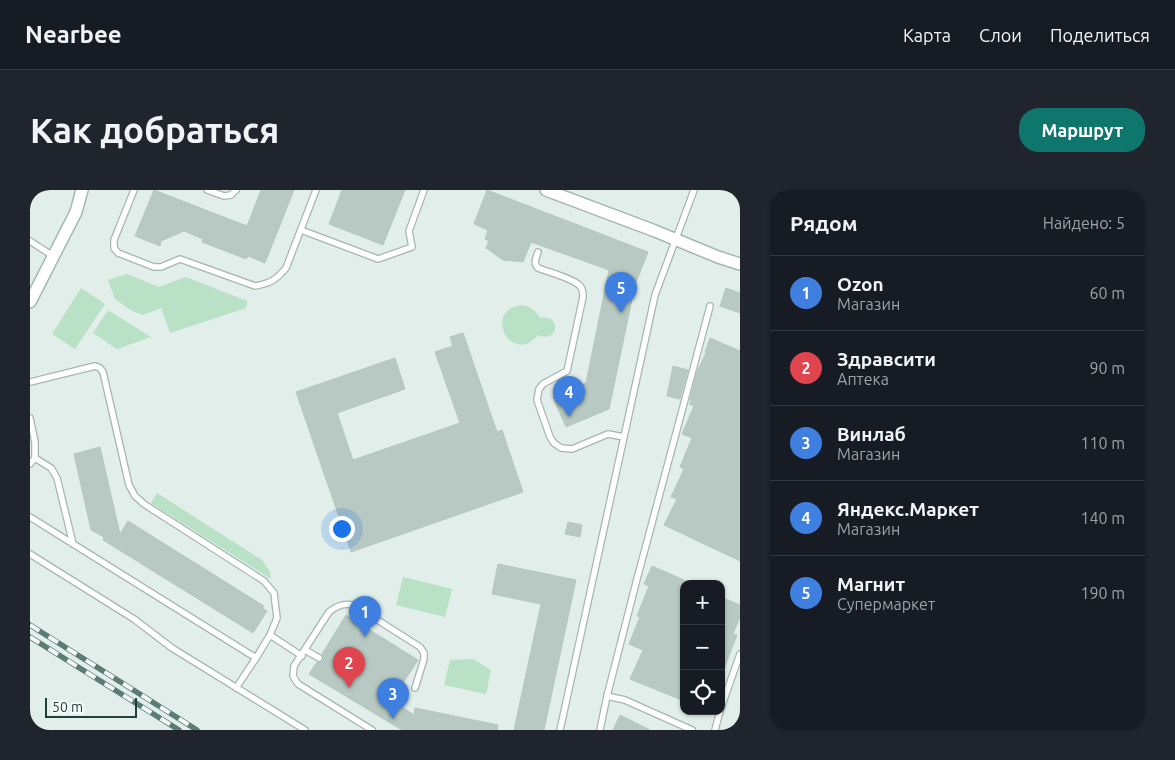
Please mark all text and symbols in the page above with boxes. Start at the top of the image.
text: Nearbee [25,21,122,48]
text: Карта [903,25,951,45]
text: Слои [979,25,1022,45]
text: Поделиться [1050,25,1150,45]
button: Маршрут [1019,108,1145,152]
text: Как добраться [30,110,279,150]
text: Рядом [790,211,858,235]
text: Найдено: 5 [1043,214,1125,232]
pin: 5 [605,272,637,313]
text: Ozon [837,273,884,295]
text: 1 [801,284,811,302]
text: 60 m [1089,284,1125,302]
text: Магазин [837,295,900,313]
text: Здравсити [837,348,936,370]
text: 2 [801,359,811,377]
text: 90 m [1089,359,1125,377]
text: Аптека [837,370,889,388]
pin: 4 [553,376,585,417]
text: Винлаб [837,423,906,445]
text: 3 [801,434,811,452]
text: 110 m [1080,434,1125,452]
text: Магазин [837,445,900,463]
text: Яндекс.Маркет [837,498,979,520]
text: 4 [801,509,811,527]
text: 140 m [1080,509,1125,527]
your location [329,516,355,542]
text: Магазин [837,520,900,538]
text: Магнит [837,573,905,595]
map controls [680,580,725,715]
button: + [680,580,725,625]
text: 5 [801,584,811,602]
text: 190 m [1080,584,1125,602]
text: Супермаркет [837,595,935,613]
pin: 1 [349,596,381,637]
button: − [680,625,725,670]
pin: 2 [333,647,365,688]
button: locate [680,670,725,715]
pin: 3 [377,678,409,719]
scale bar [45,695,138,718]
text: 50 m [52,699,83,715]

